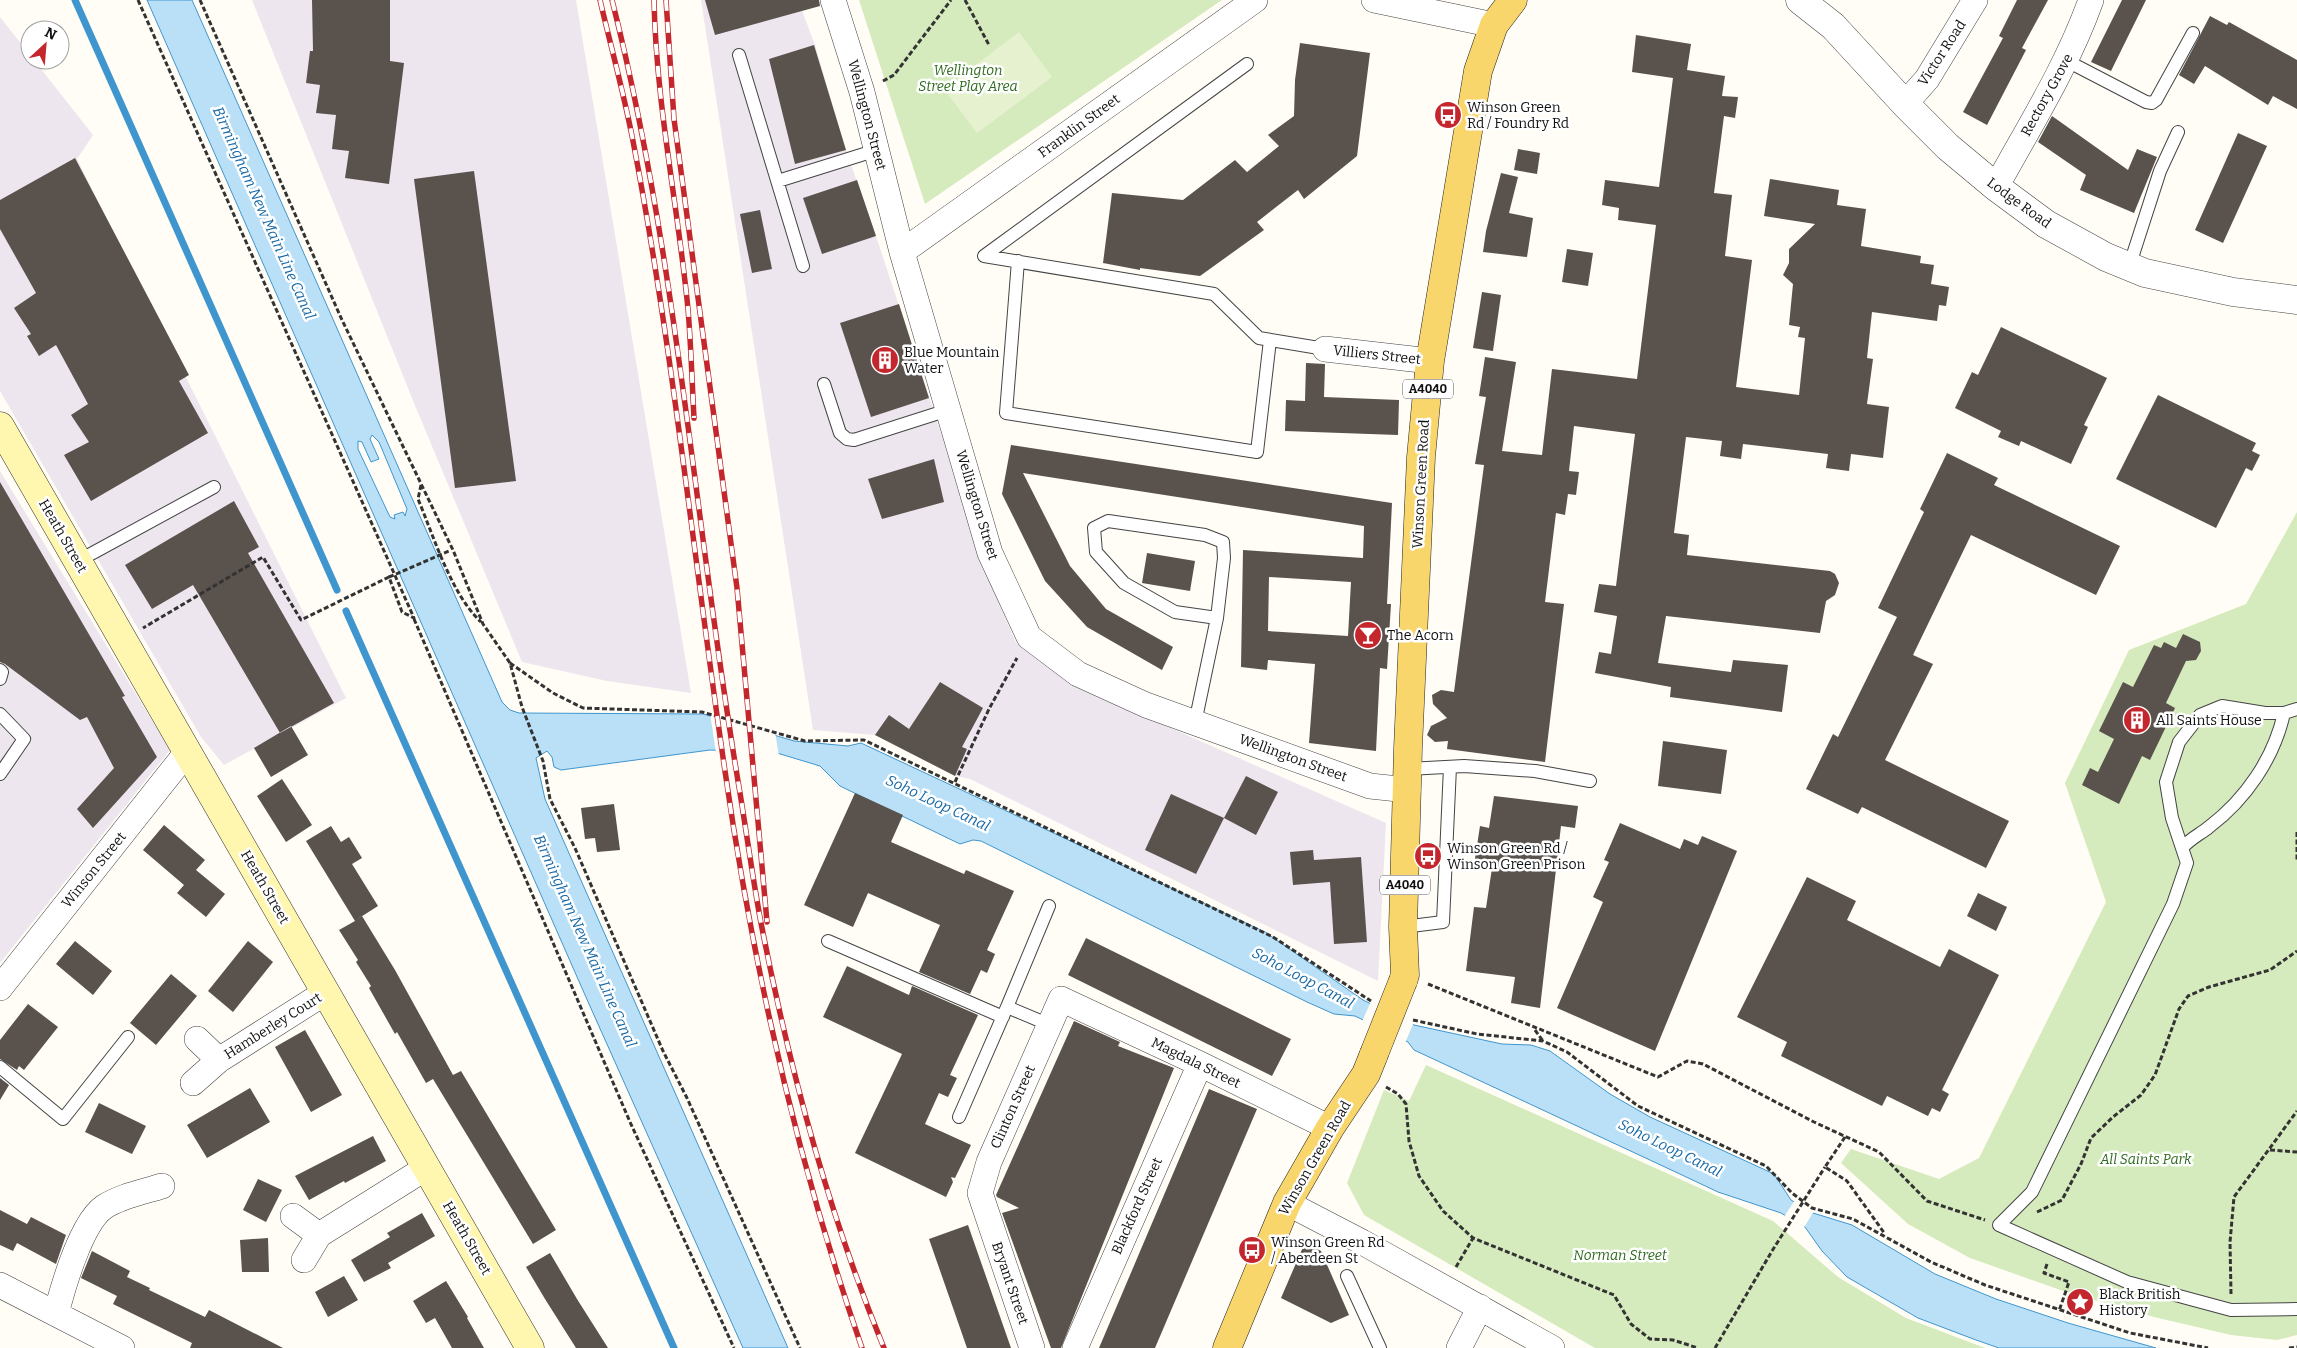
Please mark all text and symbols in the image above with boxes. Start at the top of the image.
street label: Victor Road [1914,17,1970,89]
north arrow [20,20,70,70]
text: N [42,24,59,44]
street label: Rectory Grove [2017,51,2077,139]
street label: Wellington Street [844,58,890,172]
park label: Wellington Street Play Area [918,62,1018,95]
street label: Franklin Street [1035,91,1123,161]
place label: Winson Green Rd / Foundry Rd [1467,99,1569,132]
bus stop icon: Winson Green Rd / Foundry Rd [1433,100,1463,130]
water label: Birmingham New Main Line Canal [209,104,319,322]
street label: Lodge Road [1984,174,2054,232]
street label: Villiers Street [1332,342,1422,368]
place label: Blue Mountain Water [904,344,1000,377]
building icon: Blue Mountain Water [870,345,900,375]
road number: A4040 [1403,379,1453,398]
street label: Winson Green Road [1409,419,1433,549]
street label: Wellington Street [952,448,1002,562]
street label: Heath Street [35,496,91,576]
bar icon: The Acorn [1353,620,1383,650]
place label: The Acorn [1387,627,1454,644]
building icon: All Saints House [2122,705,2152,735]
place label: All Saints House [2156,712,2262,729]
street label: Wellington Street [1237,731,1349,785]
water label: Soho Loop Canal [883,771,993,835]
street label: Winson Street [58,829,130,911]
water label: Birmingham New Main Line Canal [530,832,640,1050]
place label: Winson Green Rd / Winson Green Prison [1447,840,1585,873]
bus stop icon: Winson Green Rd / Winson Green Prison [1413,841,1443,871]
street label: Heath Street [237,847,293,927]
road number: A4040 [1380,876,1430,894]
water label: Soho Loop Canal [1249,944,1357,1012]
street label: Hamberley Court [221,989,325,1063]
street label: Magdala Street [1149,1034,1243,1092]
street label: Clinton Street [987,1063,1039,1151]
street label: Winson Green Road [1275,1098,1355,1218]
water label: Soho Loop Canal [1615,1115,1725,1181]
park label: All Saints Park [2099,1151,2192,1168]
street label: Blackford Street [1108,1155,1166,1257]
street label: Heath Street [439,1198,495,1278]
place label: Winson Green Rd / Aberdeen St [1271,1234,1385,1267]
bus stop icon: Winson Green Rd / Aberdeen St [1237,1235,1267,1265]
street label: Bryant Street [988,1239,1032,1327]
park label: Norman Street [1573,1247,1668,1264]
place label: Black British History [2099,1286,2181,1319]
place icon: Black British History [2065,1287,2095,1317]

